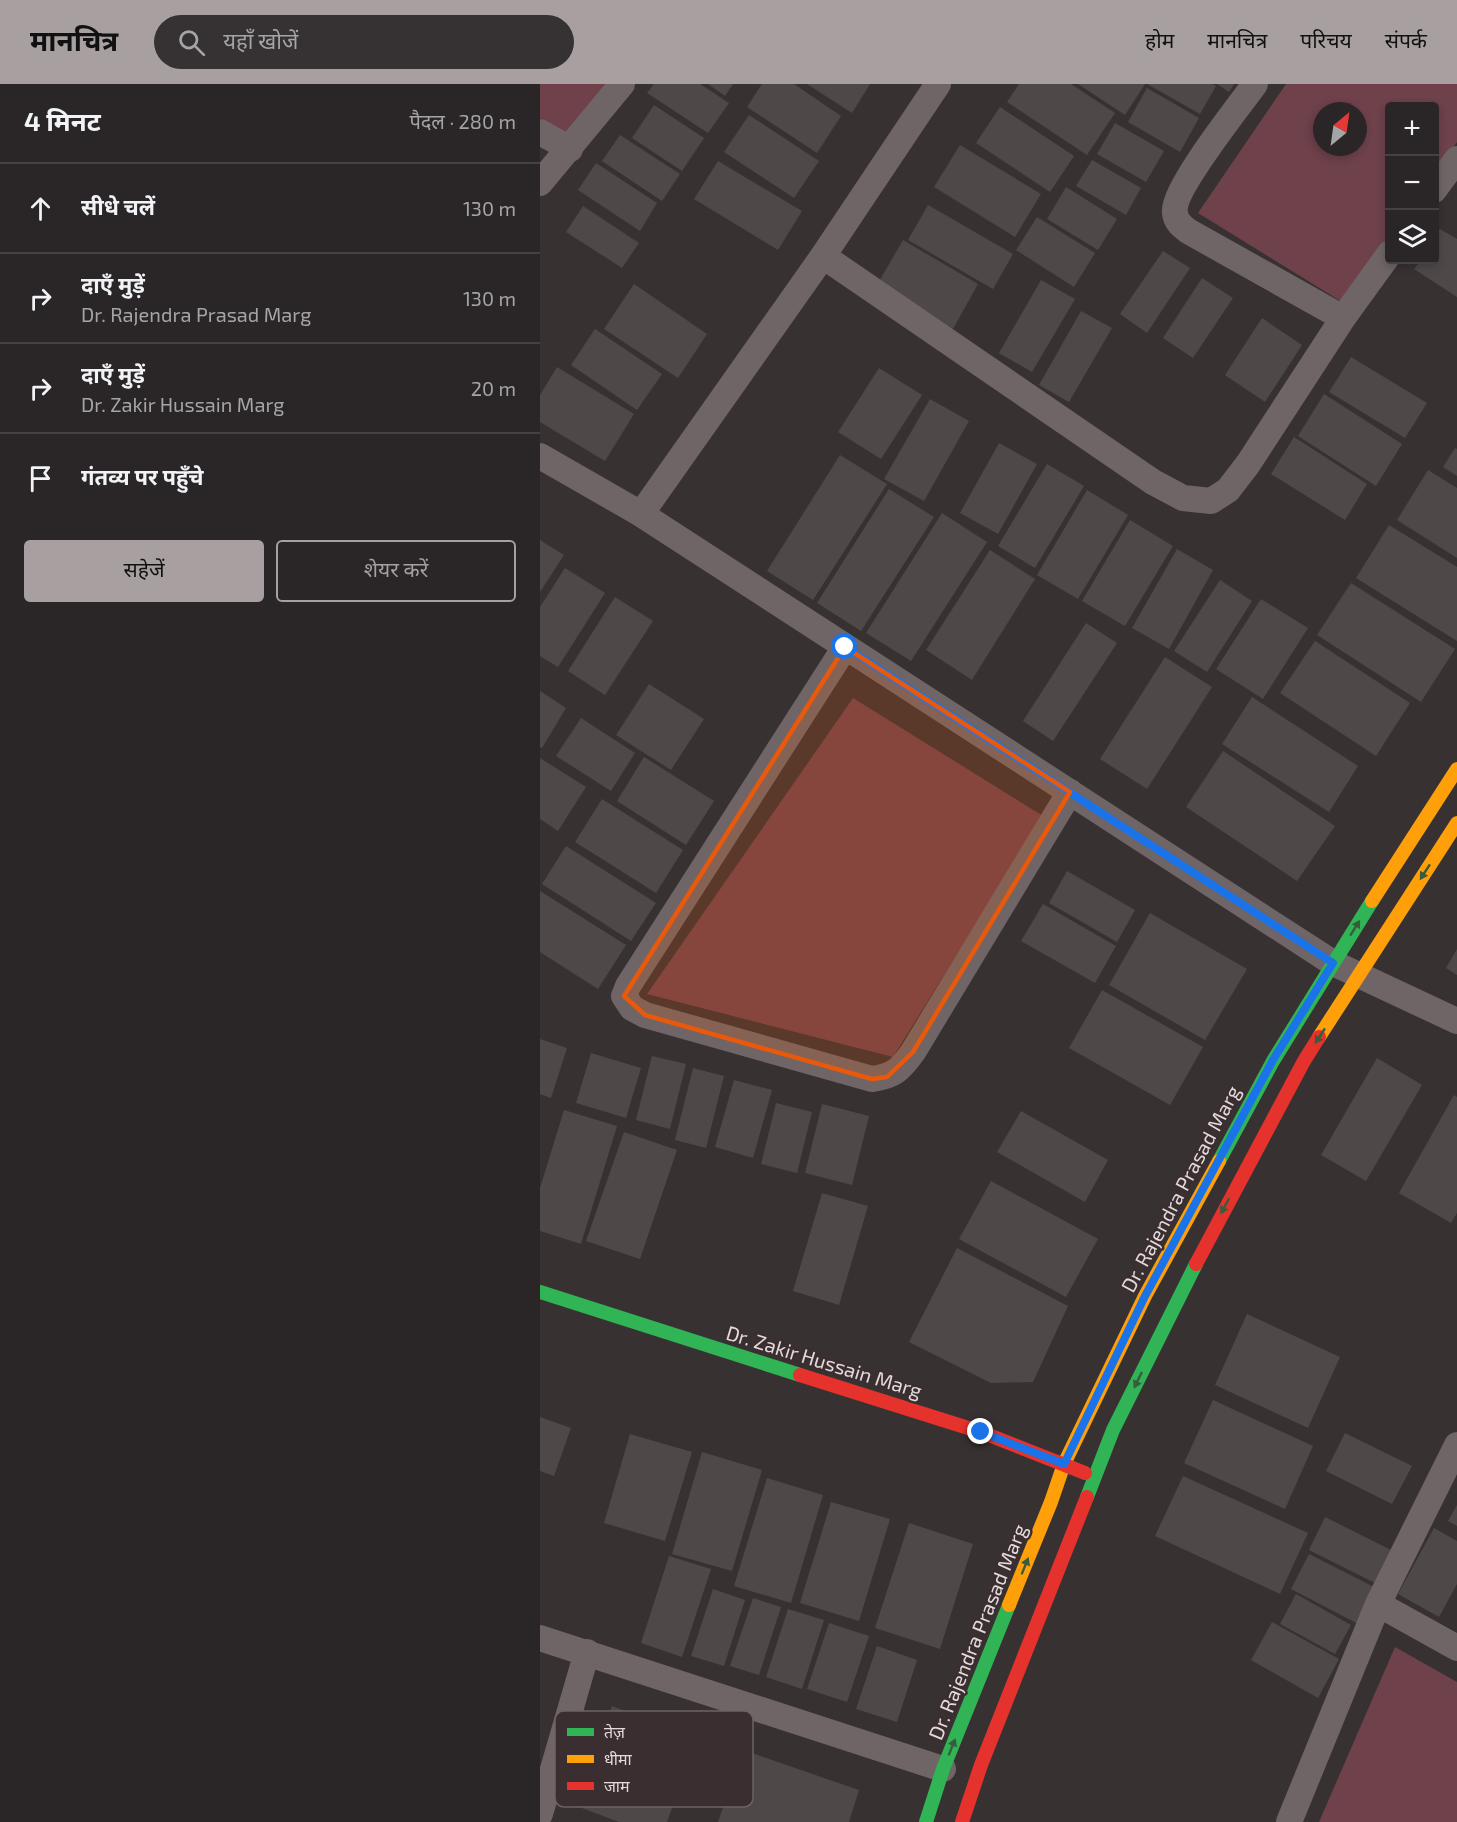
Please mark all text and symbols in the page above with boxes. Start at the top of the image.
search box [154,15,574,69]
text: मानचित्र [30,23,118,57]
icon: search [175,26,208,59]
text: यहाँ खोजें [223,27,298,53]
text: होम [1145,27,1174,52]
text: मानचित्र [1207,27,1267,52]
text: परिचय [1300,27,1352,52]
text: संपर्क [1385,27,1427,52]
north arrow [1313,102,1367,156]
map controls [1385,102,1439,264]
button: + [1385,102,1439,156]
text: 4 मिनट [24,105,101,136]
text: पैदल · 280 m [409,109,516,133]
button: − [1385,156,1439,210]
icon: ahead [24,192,57,225]
text: सीधे चलें [81,193,155,219]
text: 130 m [463,196,516,220]
button: layers [1385,210,1439,264]
text: दाएँ मुड़ें [81,271,145,297]
icon: right [24,282,57,315]
text: 130 m [463,286,516,310]
text: Dr. Rajendra Prasad Marg [81,302,311,326]
text: दाएँ मुड़ें [81,361,145,387]
icon: right [24,372,57,405]
text: 20 m [471,376,516,400]
text: Dr. Zakir Hussain Marg [81,392,284,416]
icon: arrive [24,462,57,495]
text: गंतव्य पर पहुँचे [81,463,204,489]
button: सहेजें [24,540,264,602]
button: शेयर करें [276,540,516,602]
route start [831,633,857,659]
one-way arrow [1420,864,1431,880]
one-way arrow [1349,920,1360,936]
one-way arrow [1315,1028,1326,1044]
street label: Dr. Rajendra Prasad Marg [1115,1081,1245,1296]
one-way arrow [1220,1198,1230,1215]
street label: Dr. Zakir Hussain Marg [723,1320,925,1402]
one-way arrow [1133,1372,1142,1389]
route end [967,1418,993,1444]
street label: Dr. Rajendra Prasad Marg [923,1520,1031,1743]
one-way arrow [1021,1557,1030,1575]
legend [555,1711,753,1807]
text: तेज़ [604,1722,626,1741]
one-way arrow [948,1738,957,1756]
text: धीमा [604,1749,633,1768]
text: जाम [604,1776,630,1795]

